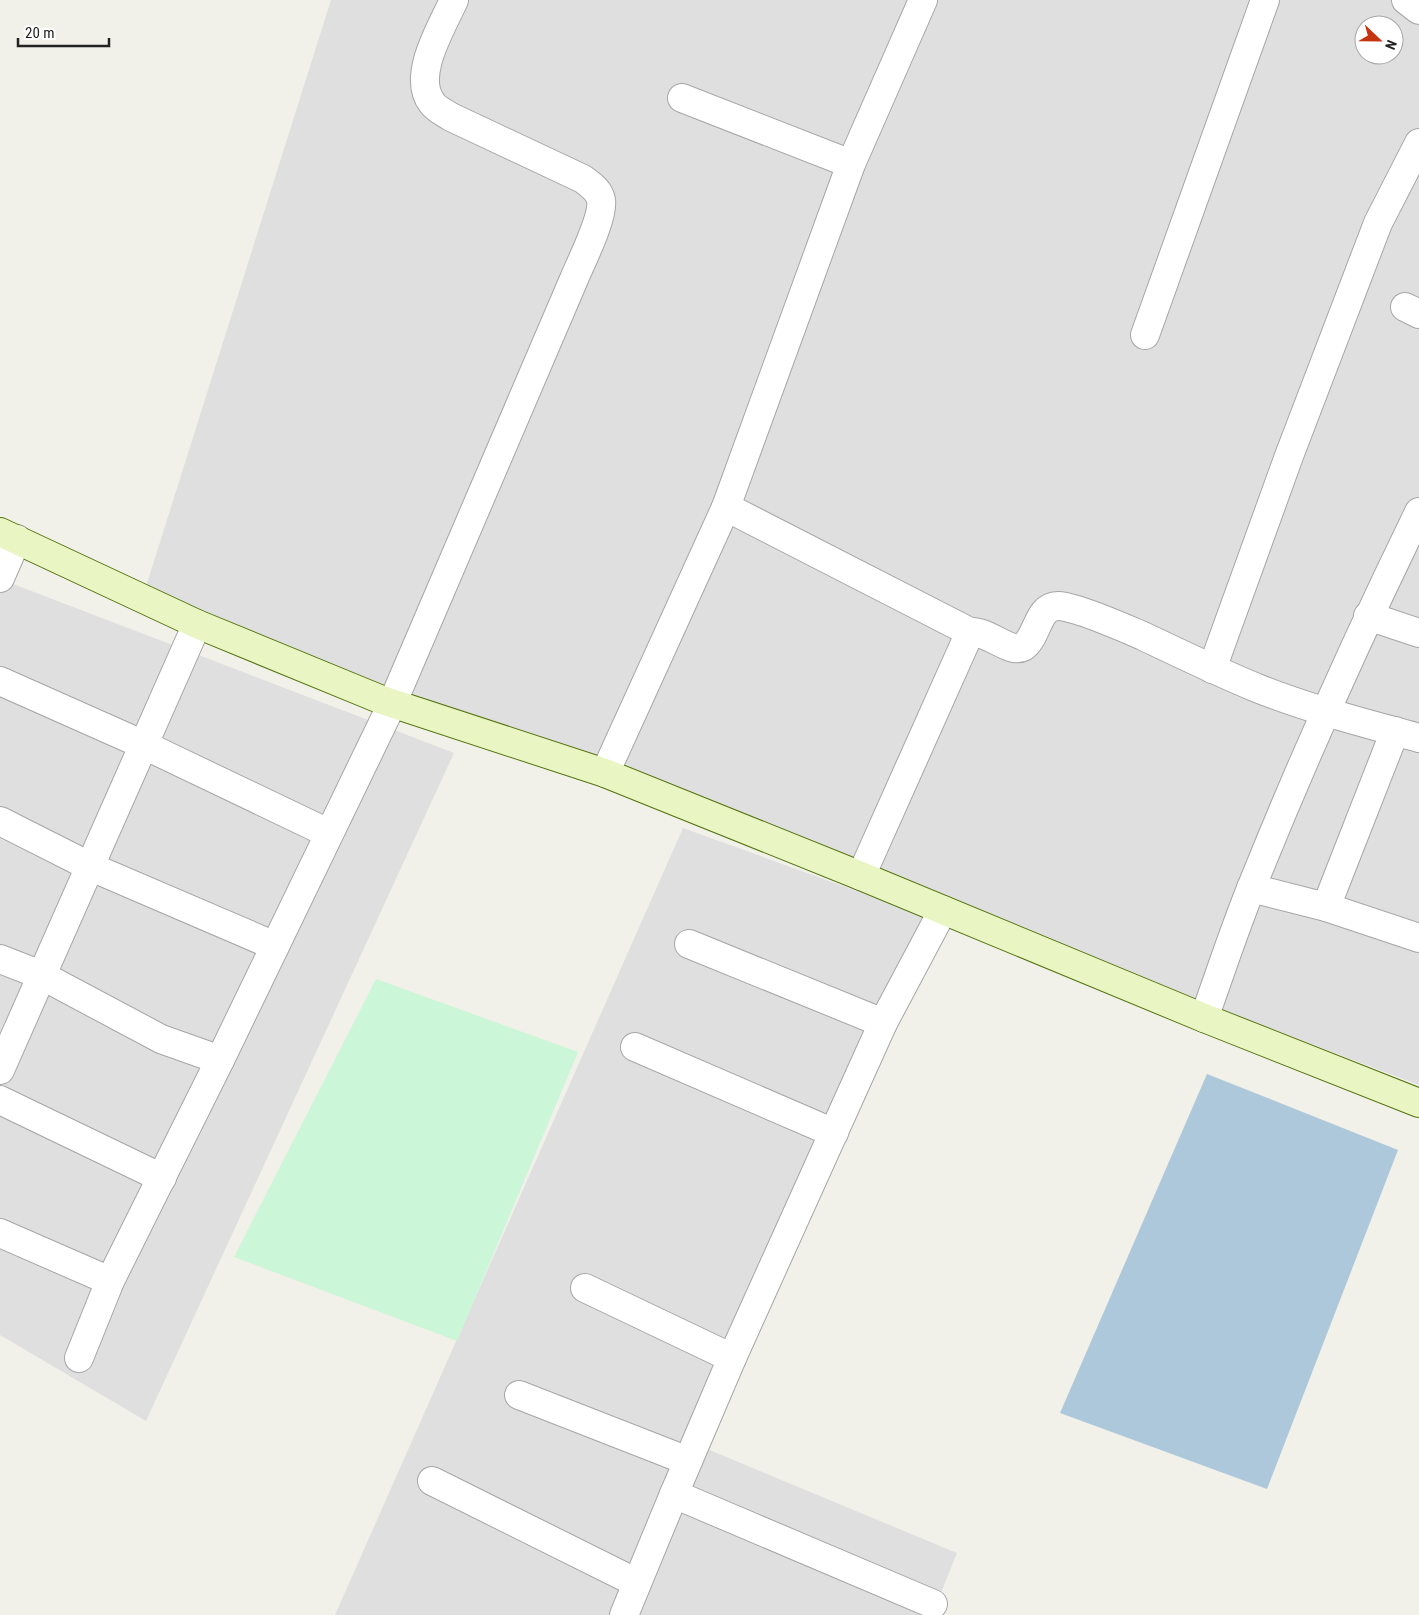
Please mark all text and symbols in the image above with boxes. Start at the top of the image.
scale bar [18,15,109,47]
north arrow [1354,15,1404,65]
text: 20 m [25,24,55,42]
text: N [1382,38,1400,52]

